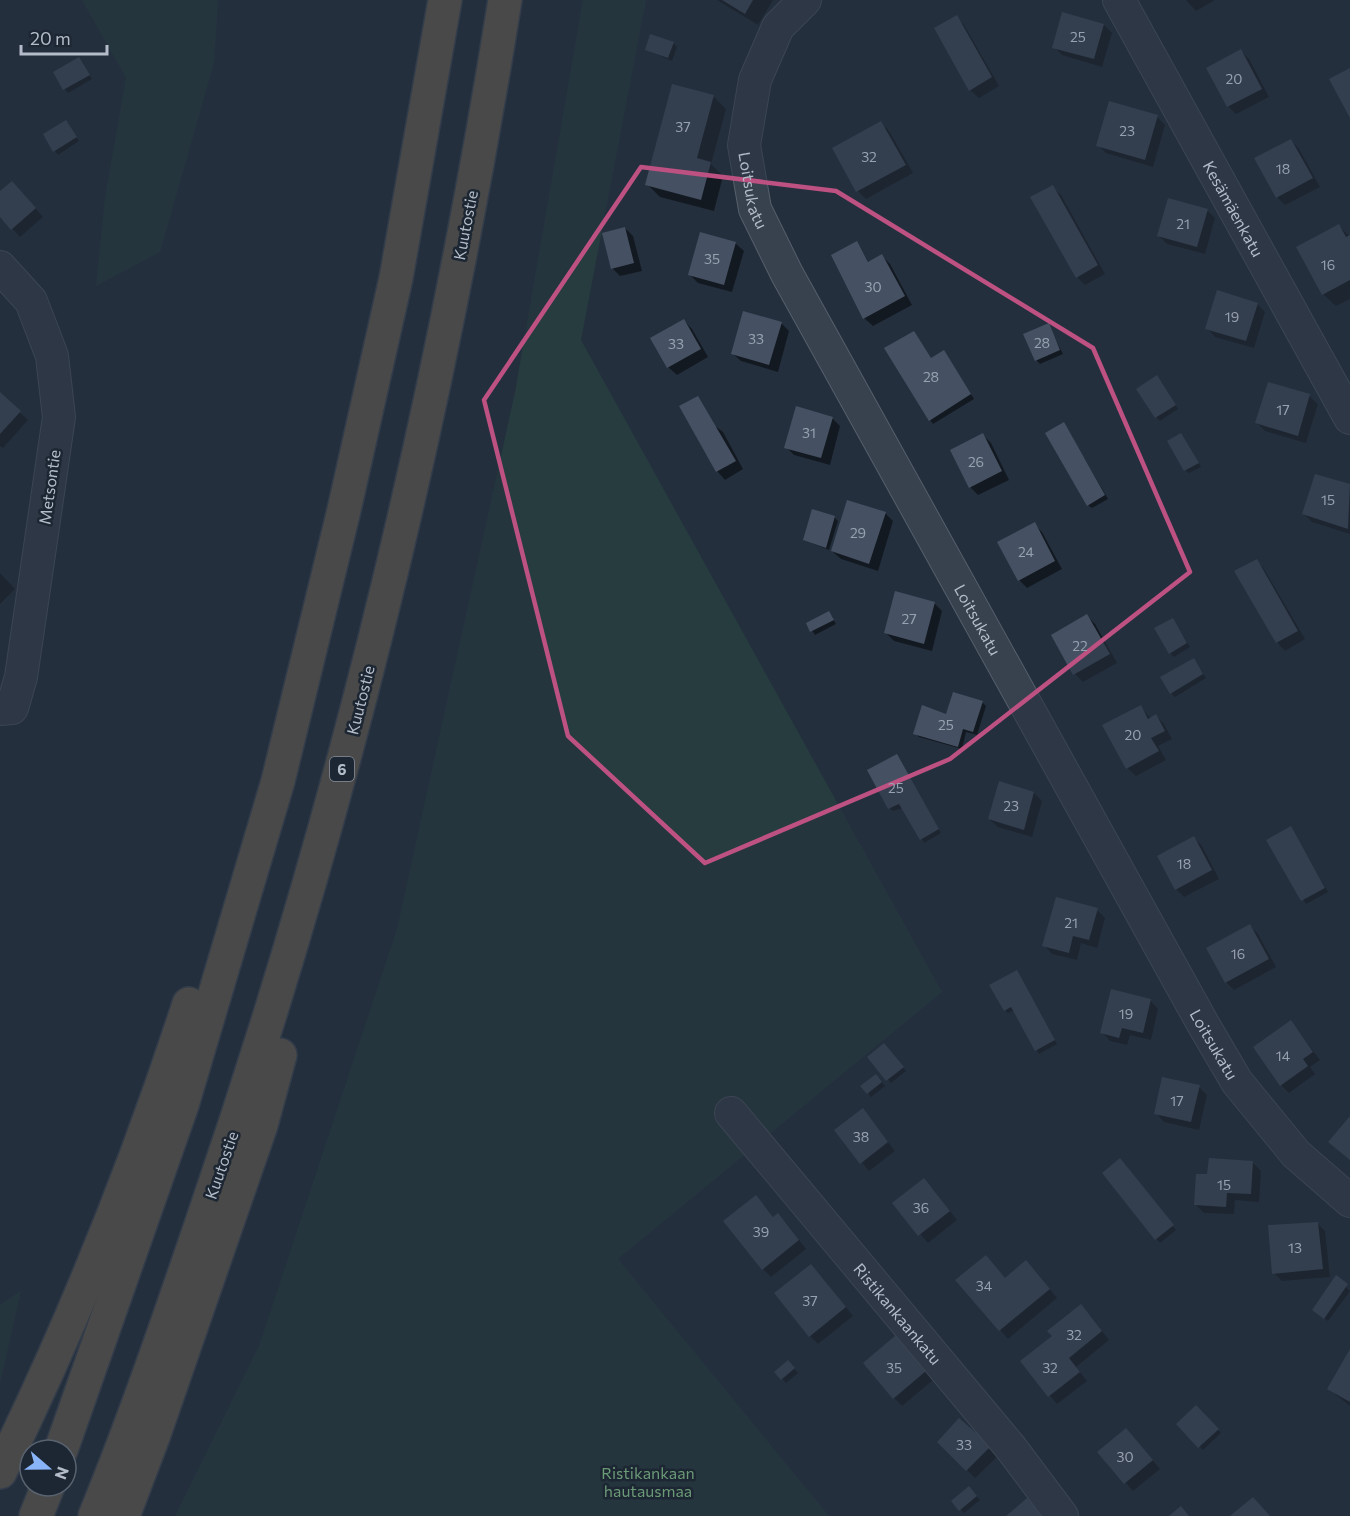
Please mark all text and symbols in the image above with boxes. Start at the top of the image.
scale bar [21,18,106,56]
text: 20 m [30,27,71,49]
house number: 25 [1070,28,1086,45]
house number: 20 [1226,70,1242,87]
house number: 37 [675,118,691,135]
house number: 23 [1119,122,1135,139]
house number: 32 [861,148,877,165]
street label: Loitsukatu [736,150,772,231]
street label: Kesämäenkatu [1200,157,1268,260]
house number: 18 [1276,160,1290,177]
street label: Kuutostie [449,189,481,261]
house number: 21 [1176,215,1190,232]
house number: 35 [704,250,720,267]
house number: 16 [1321,256,1335,273]
house number: 30 [864,278,882,295]
house number: 19 [1225,308,1239,325]
house number: 33 [748,330,764,347]
house number: 28 [1034,334,1050,351]
house number: 33 [668,335,684,352]
house number: 28 [923,368,939,385]
house number: 17 [1276,401,1290,418]
house number: 31 [802,424,816,441]
street label: Metsontie [34,448,64,526]
house number: 26 [968,453,984,470]
house number: 15 [1321,491,1335,508]
house number: 29 [850,524,866,541]
house number: 24 [1018,543,1035,560]
street label: Loitsukatu [951,580,1006,658]
house number: 27 [901,610,917,627]
house number: 22 [1072,637,1088,654]
street label: Kuutostie [342,663,378,737]
house number: 25 [938,716,954,733]
house number: 20 [1125,726,1141,743]
road number: 6 [330,757,354,781]
house number: 25 [888,779,904,796]
house number: 23 [1003,797,1019,814]
house number: 18 [1177,855,1191,872]
house number: 21 [1064,914,1078,931]
house number: 16 [1231,945,1245,962]
house number: 19 [1119,1005,1133,1022]
street label: Loitsukatu [1187,1005,1243,1082]
house number: 14 [1276,1047,1291,1064]
house number: 17 [1170,1092,1184,1109]
house number: 38 [853,1128,869,1145]
street label: Kuutostie [201,1129,241,1201]
house number: 15 [1217,1176,1231,1193]
house number: 36 [913,1199,929,1216]
house number: 39 [753,1223,769,1240]
house number: 13 [1288,1239,1302,1256]
street label: Ristikankaankatu [851,1259,946,1368]
house number: 34 [976,1277,993,1294]
house number: 37 [802,1292,818,1309]
house number: 32 [1066,1326,1082,1343]
house number: 35 [886,1359,902,1376]
house number: 32 [1042,1359,1058,1376]
house number: 33 [956,1436,972,1453]
north arrow [18,1438,78,1498]
house number: 30 [1116,1448,1134,1465]
park label: Ristikankaan hautausmaa [601,1463,695,1500]
text: N [52,1464,74,1482]

